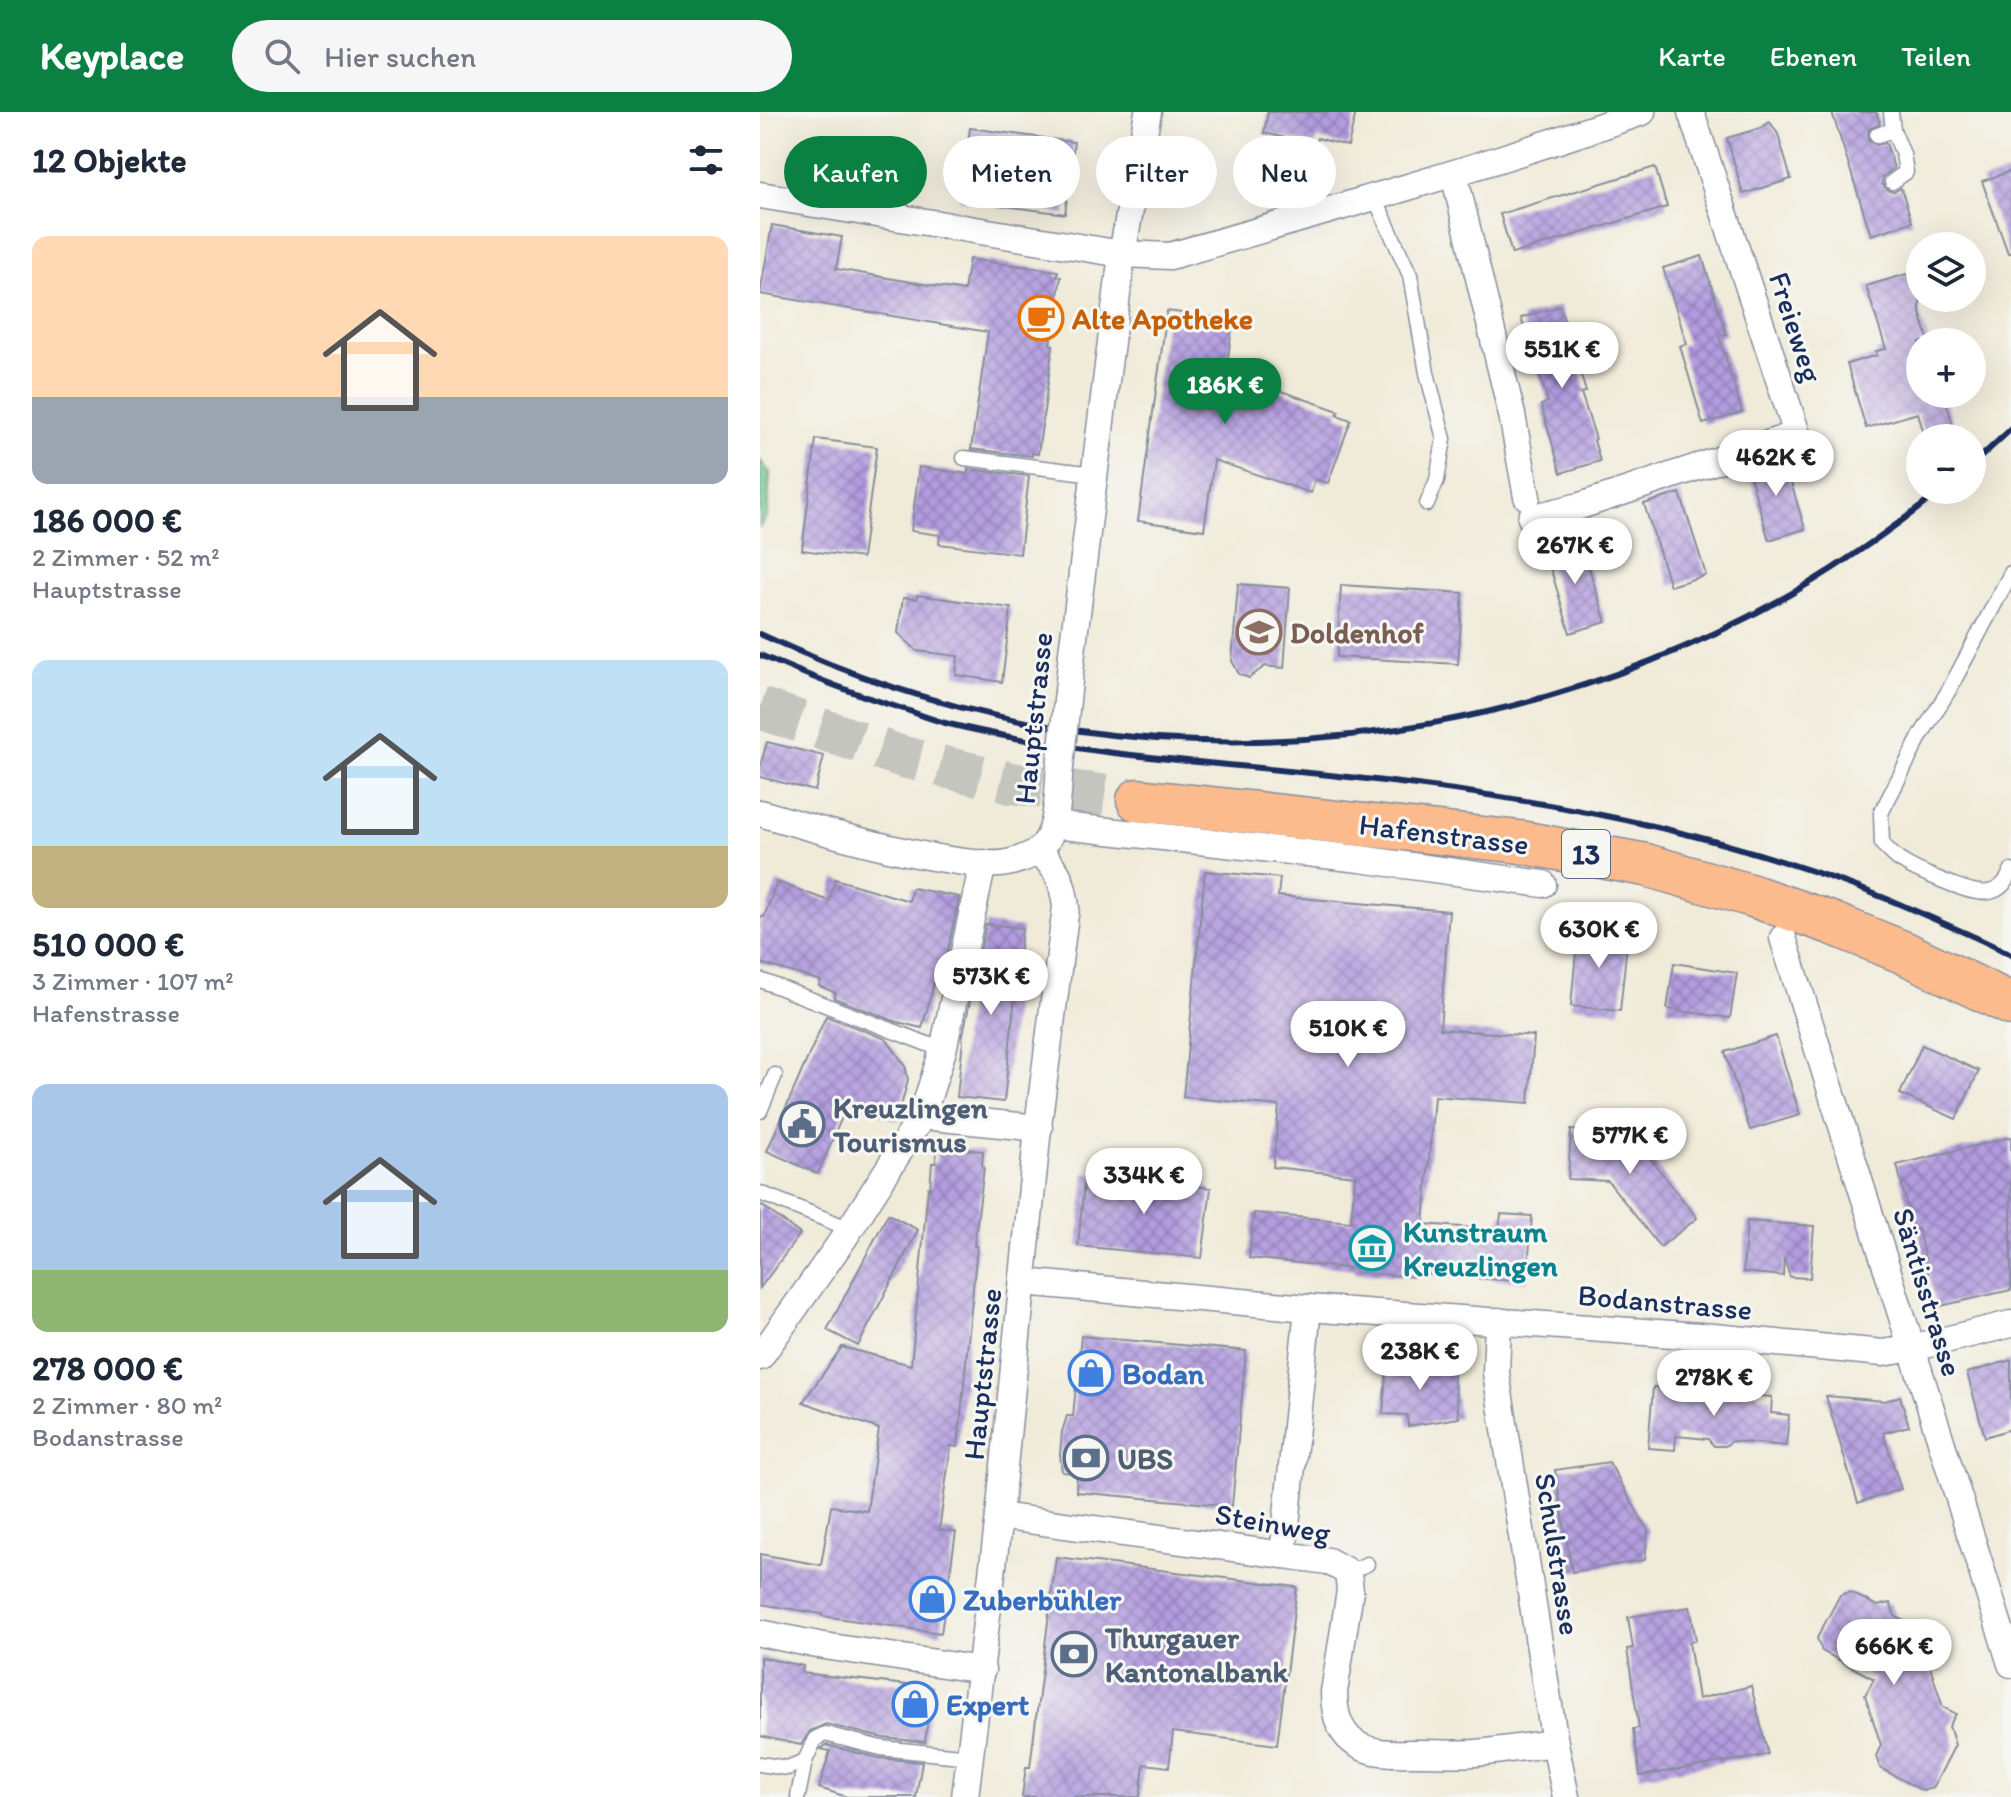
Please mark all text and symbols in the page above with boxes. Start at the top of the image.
search box [232,20,792,92]
text: Keyplace [40,33,184,79]
icon: search [260,34,304,78]
text: Hier suchen [324,38,476,75]
text: Karte [1658,39,1726,73]
text: Ebenen [1770,39,1857,73]
text: Teilen [1901,39,1971,73]
chip: Kaufen [784,136,927,208]
chip: Mieten [943,136,1080,208]
chip: Filter [1096,136,1217,208]
chip: Neu [1233,136,1336,208]
icon: filters [684,138,728,182]
text: 12 Objekte [32,140,187,181]
map controls [1906,232,1986,504]
button: layers [1906,232,1986,312]
street label: Freieweg [1761,267,1831,387]
icon: home [308,288,452,432]
cafe icon: Alte Apotheke [1017,294,1065,342]
place label: Alte Apotheke [1071,300,1253,337]
pin: 551K € [1497,322,1627,390]
button: + [1906,328,1986,408]
text: 551K € [1524,332,1600,364]
pin: 186K € [1160,358,1290,426]
text: 186K € [1186,368,1264,400]
button: − [1906,424,1986,504]
pin: 462K € [1711,430,1841,498]
text: 462K € [1736,440,1816,472]
text: 186 000 € [32,500,182,541]
pin: 267K € [1510,518,1640,586]
text: 267K € [1536,528,1614,560]
text: 2 Zimmer · 52 m² [32,541,220,573]
text: Hauptstrasse [32,573,182,605]
school or university icon: Doldenhof [1235,608,1283,656]
place label: Doldenhof [1290,614,1424,651]
street label: Hauptstrasse [1006,630,1060,806]
icon: home [308,712,452,856]
street label: Hafenstrasse [1357,805,1531,863]
road number: 13 [1562,830,1610,878]
pin: 630K € [1534,902,1664,970]
text: 630K € [1558,912,1640,944]
text: 510 000 € [32,924,184,965]
pin: 573K € [926,949,1056,1017]
text: 573K € [952,959,1030,991]
text: 3 Zimmer · 107 m² [32,965,234,997]
text: Hafenstrasse [32,997,180,1029]
pin: 510K € [1283,1001,1413,1069]
text: 510K € [1308,1011,1388,1043]
place label: Kreuzlingen Tourismus [832,1089,988,1160]
public building icon: Kreuzlingen Tourismus [778,1100,826,1148]
pin: 577K € [1565,1108,1695,1176]
text: 577K € [1592,1118,1668,1150]
icon: home [308,1136,452,1280]
pin: 334K € [1079,1148,1209,1216]
text: 334K € [1103,1158,1185,1190]
street label: Säntisstrasse [1885,1203,1971,1381]
place label: Kunstraum Kreuzlingen [1403,1213,1558,1284]
museum icon: Kunstraum Kreuzlingen [1348,1224,1396,1272]
street label: Bodanstrasse [1576,1276,1754,1328]
street label: Hauptstrasse [955,1286,1009,1462]
pin: 238K € [1355,1324,1485,1392]
text: 238K € [1380,1334,1460,1366]
text: 278 000 € [32,1348,183,1389]
shop icon: Bodan [1067,1349,1115,1397]
pin: 278K € [1649,1350,1779,1418]
place label: Bodan [1122,1355,1205,1392]
text: 278K € [1675,1360,1753,1392]
text: 2 Zimmer · 80 m² [32,1389,222,1421]
text: Bodanstrasse [32,1421,184,1453]
bank icon: UBS [1062,1434,1110,1482]
place label: UBS [1117,1440,1173,1477]
street label: Schulstrasse [1527,1470,1589,1638]
street label: Steinweg [1212,1495,1334,1551]
shop icon: Zuberbühler [908,1575,956,1623]
place label: Zuberbühler [963,1581,1122,1618]
place label: Thurgauer Kantonalbank [1104,1619,1289,1690]
pin: 666K € [1829,1619,1959,1687]
text: 666K € [1855,1629,1933,1661]
bank icon: Thurgauer Kantonalbank [1050,1630,1098,1678]
shop icon: Expert [891,1680,939,1728]
place label: Expert [946,1686,1029,1723]

